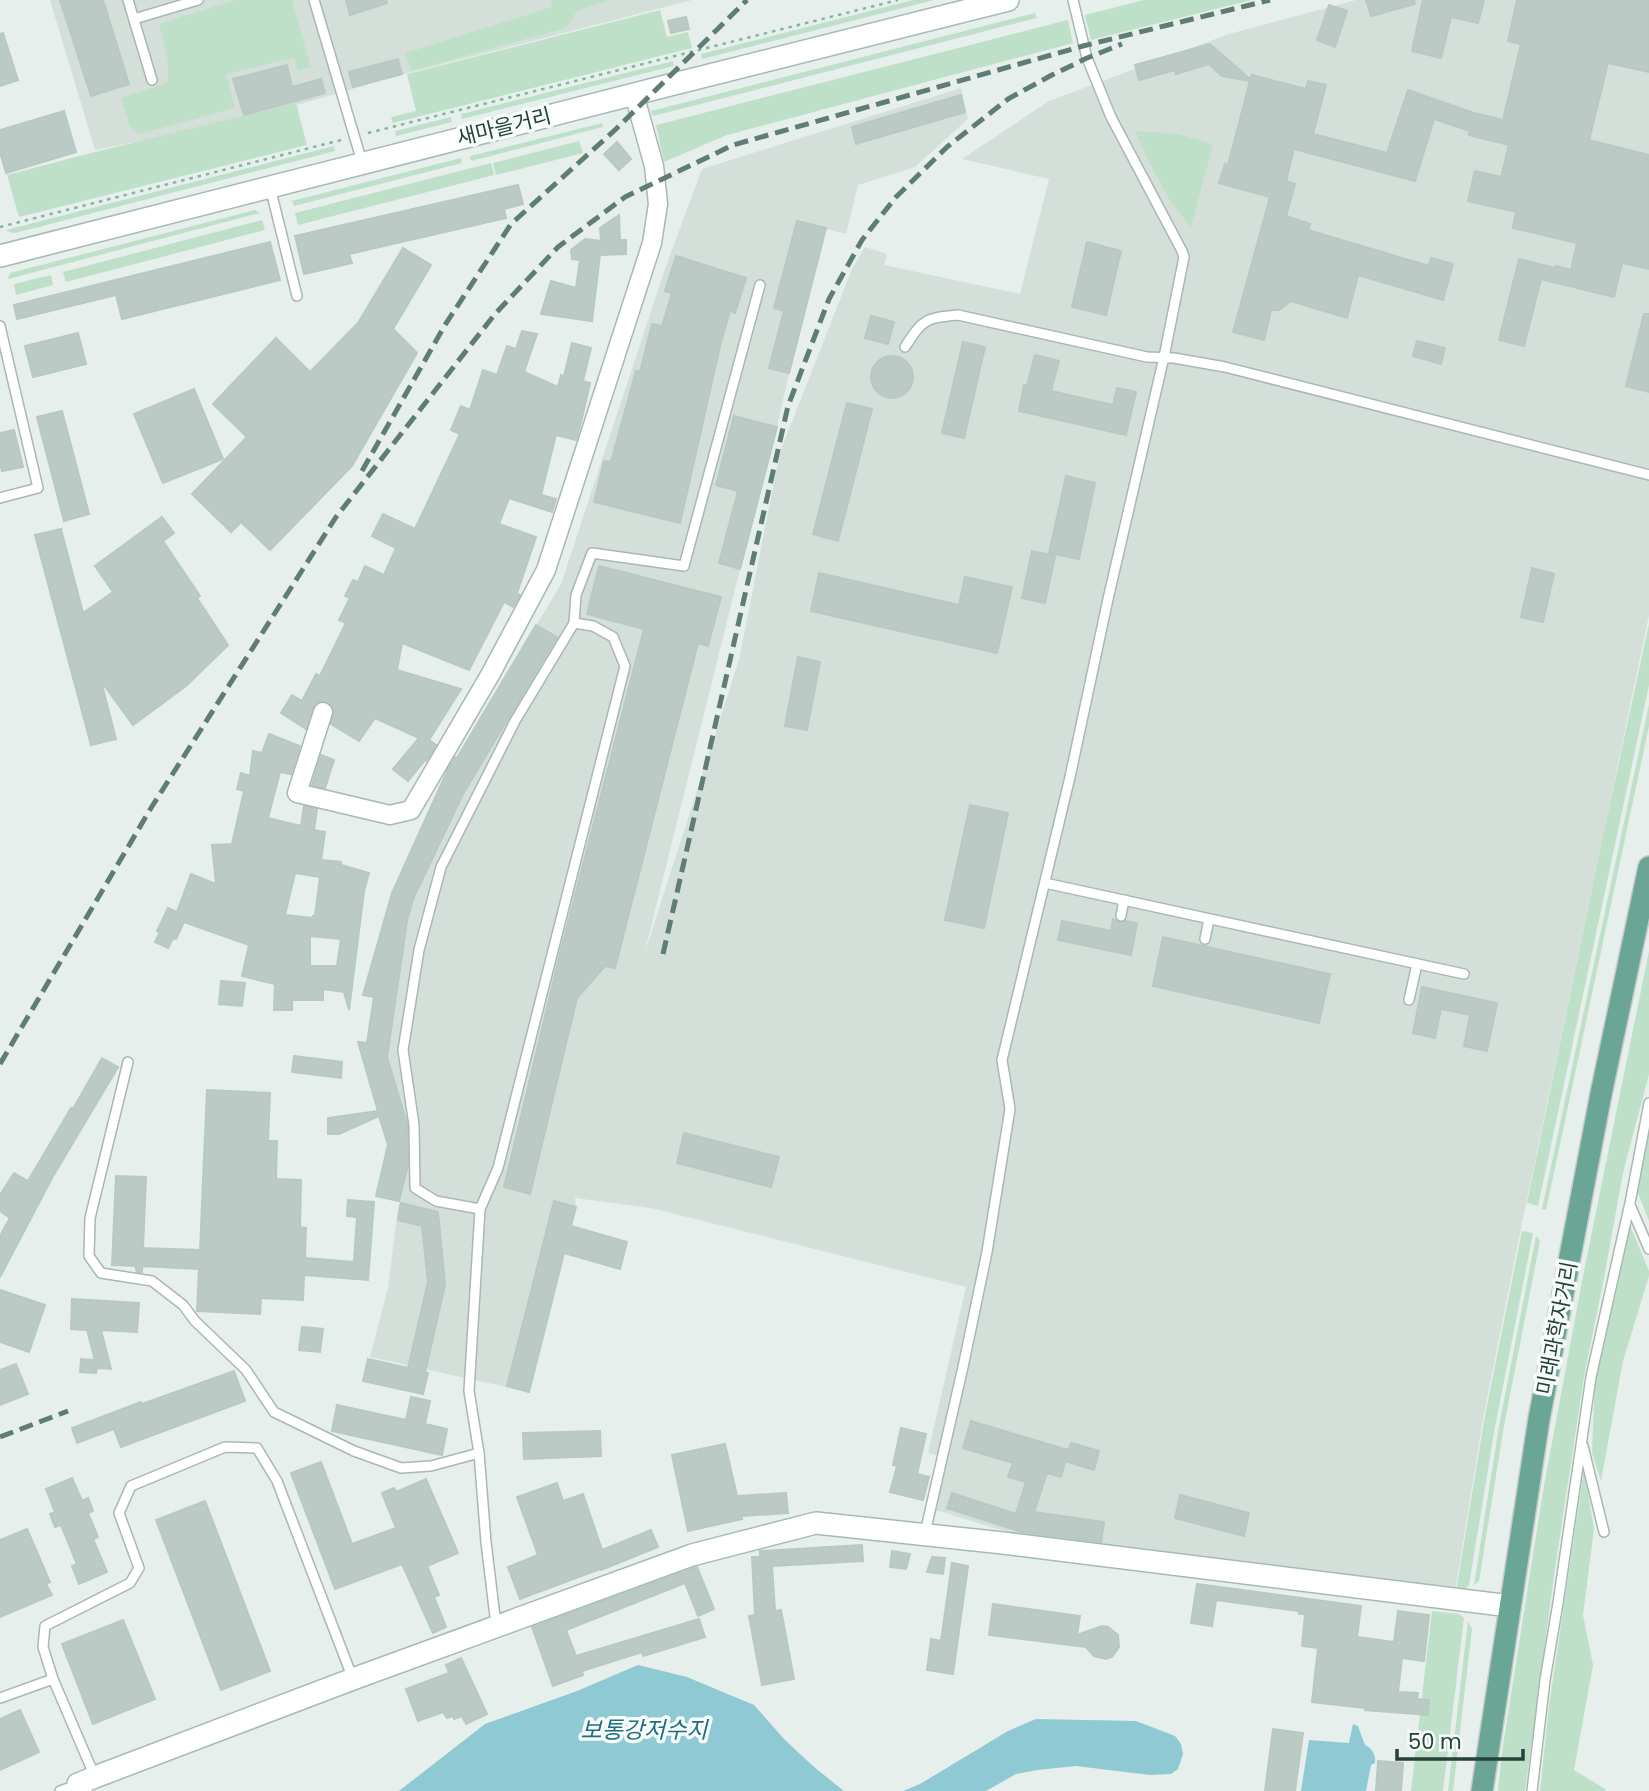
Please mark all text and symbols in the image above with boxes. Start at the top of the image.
street label: 새마을거리 [454,101,554,152]
street label: 미래과학자거리 [1529,1259,1584,1397]
water label: 보통강저수지 [581,1714,709,1746]
scale bar [1397,1718,1523,1762]
text: 50 m [1408,1727,1462,1756]

